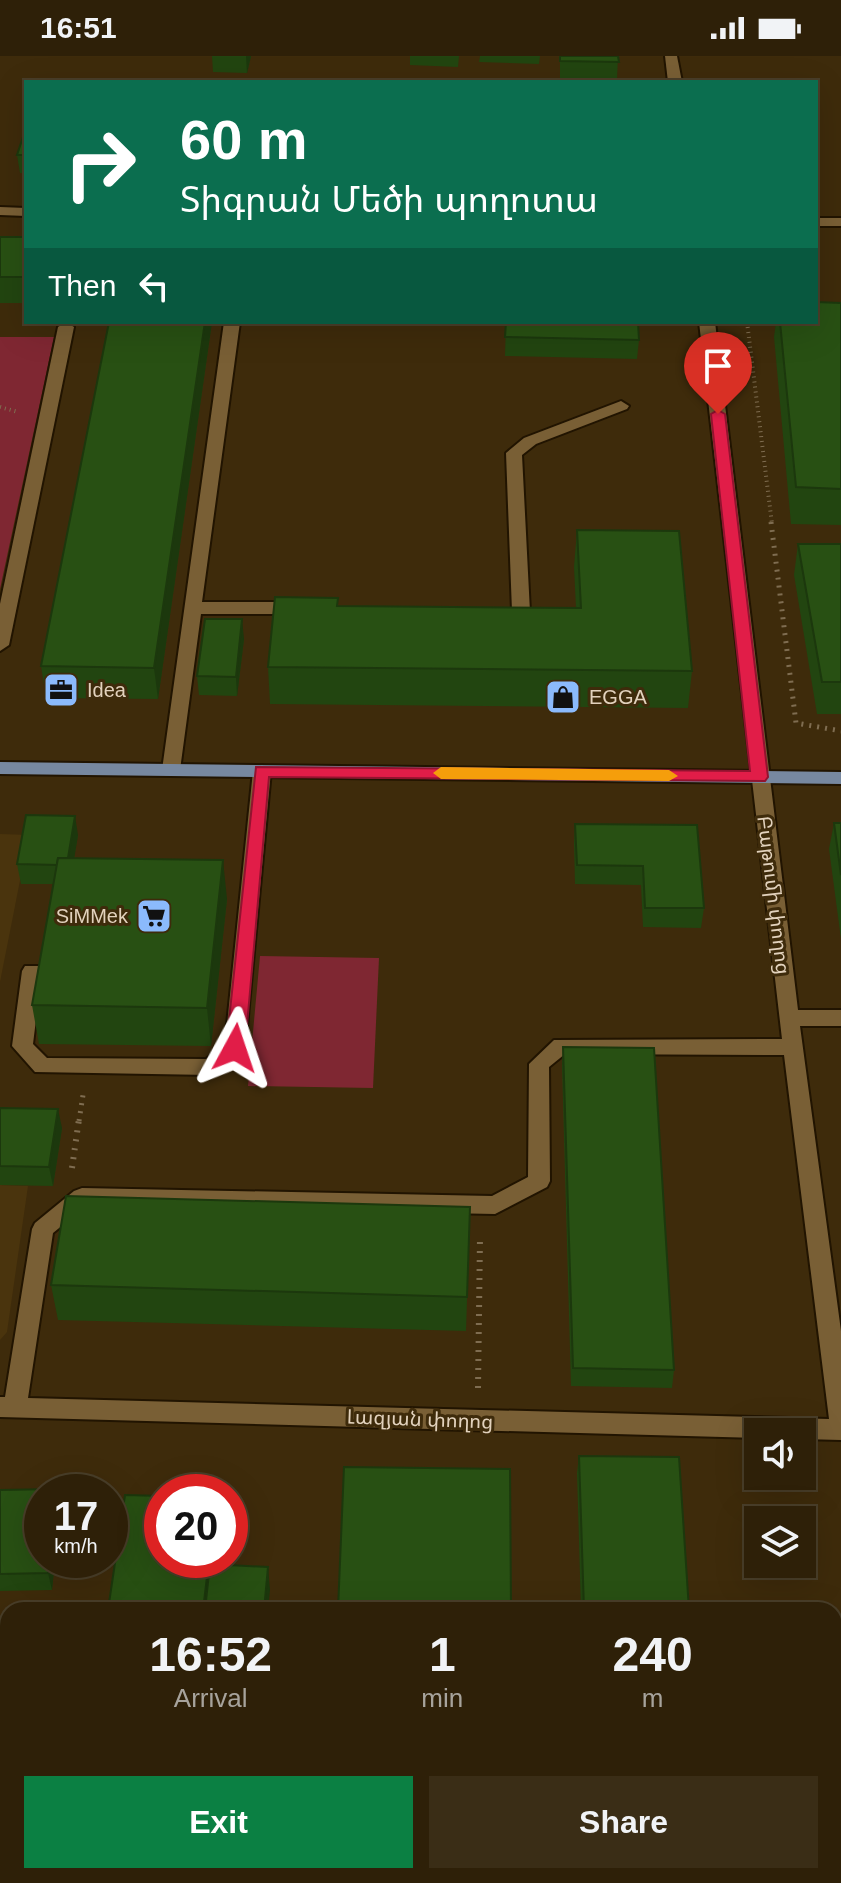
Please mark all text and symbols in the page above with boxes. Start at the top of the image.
text: 16:51 [40,11,117,44]
text: 60 m [180,108,308,171]
icon: right [48,112,152,216]
text: Տիգրան Մեծի պողոտա [180,179,598,220]
icon: left [132,264,176,308]
text: Then [48,269,116,302]
pin [684,332,752,414]
icon: arrive [696,344,740,388]
office icon: Idea [42,671,80,709]
shop icon: EGGA [544,678,582,716]
place label: Idea [87,679,127,701]
place label: EGGA [589,686,647,708]
street label: Բաթումի փողոց [752,814,795,976]
supermarket icon: SiMMek [135,897,173,935]
place label: SiMMek [56,905,129,927]
position arrow [193,1006,277,1090]
street label: Լազյան փողոց [346,1405,494,1434]
map controls [744,1418,816,1578]
button: sound [744,1418,816,1490]
speed limit sign: 20 [144,1474,248,1578]
text: 17 [54,1494,98,1538]
button: layers [744,1506,816,1578]
text: km/h [54,1535,98,1557]
text: 16:52 [149,1628,272,1681]
text: 1 [429,1628,456,1681]
text: 240 [613,1628,693,1681]
text: Arrival [174,1683,248,1713]
text: min [421,1683,463,1713]
text: m [642,1683,663,1713]
button: Exit [24,1776,413,1868]
button: Share [429,1776,818,1868]

